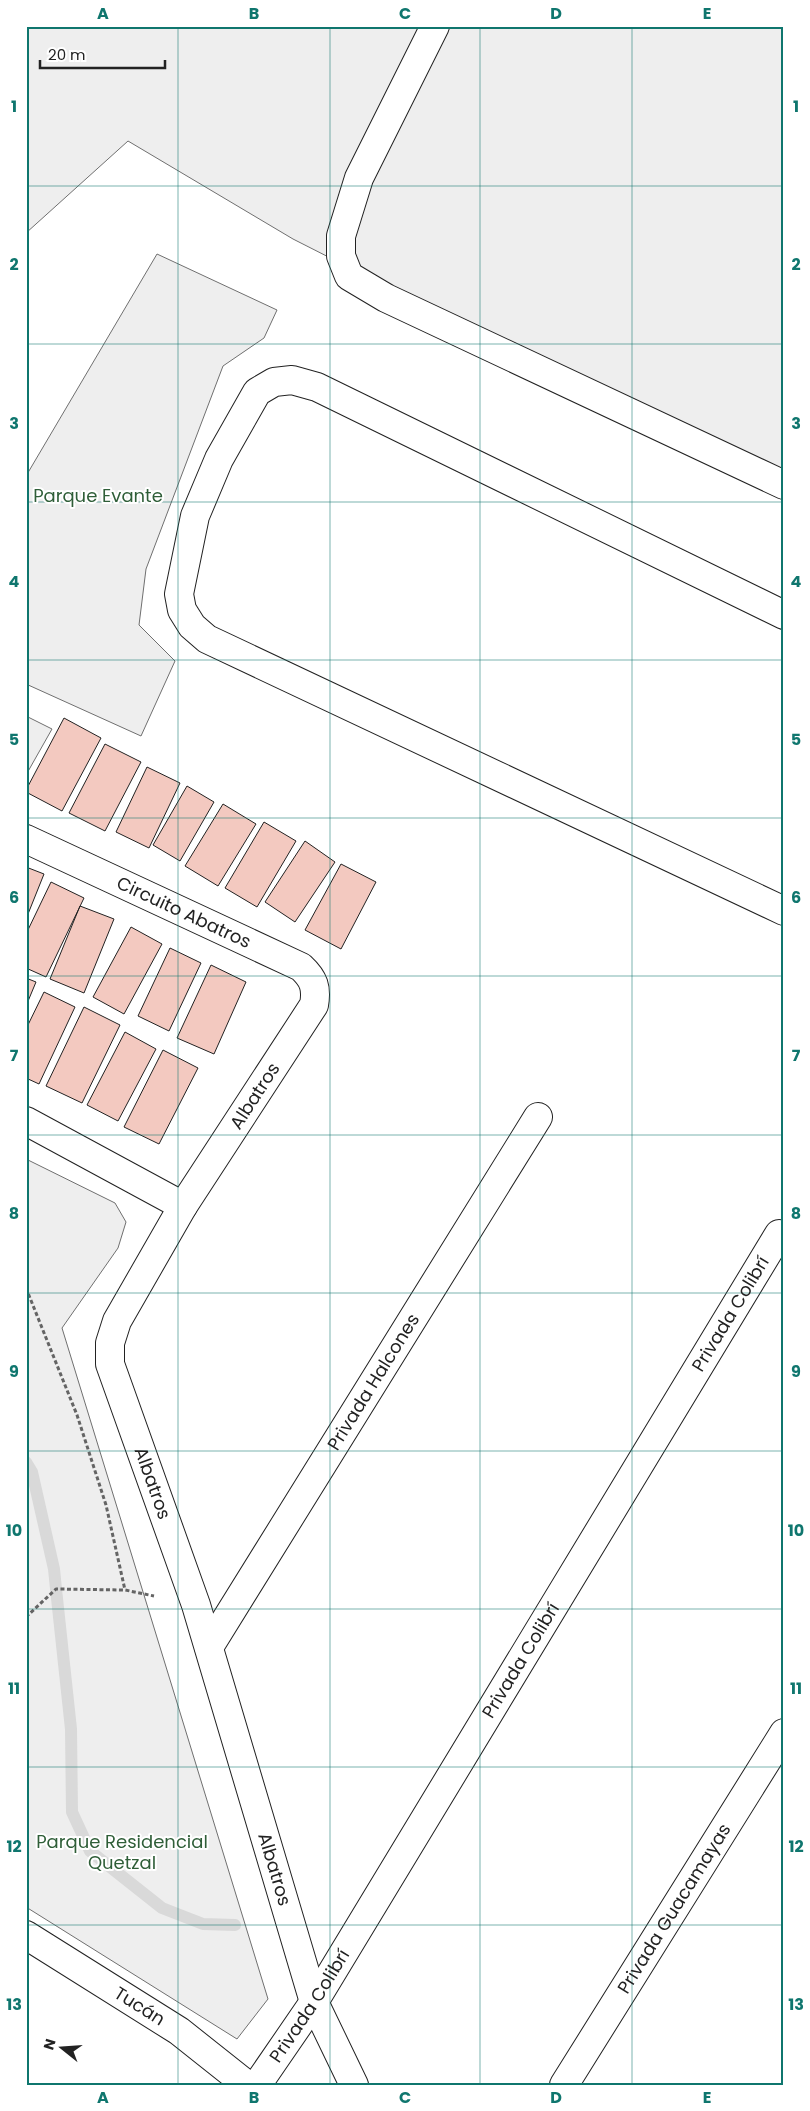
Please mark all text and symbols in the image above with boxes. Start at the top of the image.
text: A [97,2,109,25]
text: B [249,2,259,25]
text: C [399,2,411,25]
text: D [550,2,562,25]
text: E [703,2,711,25]
scale bar [40,38,165,70]
text: 20 m [48,44,86,65]
text: 1 [11,95,17,118]
text: 1 [793,95,799,118]
text: 2 [9,253,19,276]
text: 2 [791,253,801,276]
text: 3 [9,412,19,435]
text: 3 [791,412,801,435]
park label: Parque Evante [33,483,163,508]
text: 4 [9,570,20,593]
text: 4 [791,570,802,593]
text: 5 [9,728,19,751]
text: 5 [791,728,801,751]
street label: Circuito Abatros [113,870,255,954]
text: 6 [9,886,19,909]
text: 6 [791,886,801,909]
text: 7 [10,1044,19,1067]
text: 7 [792,1044,801,1067]
street label: Albatros [224,1057,286,1134]
text: 8 [9,1202,19,1225]
text: 8 [791,1202,801,1225]
street label: Privada Colibrí [686,1251,775,1376]
street label: Privada Halcones [321,1309,425,1455]
text: 9 [9,1360,19,1383]
text: 9 [791,1360,801,1383]
street label: Albatros [129,1443,177,1523]
text: 10 [6,1519,22,1542]
text: 10 [788,1519,804,1542]
street label: Privada Colibrí [476,1598,565,1723]
text: 11 [8,1677,20,1700]
text: 11 [790,1677,802,1700]
street label: Privada Guacamayas [611,1818,736,1998]
park label: Parque Residencial Quetzal [36,1829,208,1875]
street label: Albatros [252,1830,298,1909]
text: 12 [6,1835,22,1858]
text: 12 [788,1835,804,1858]
street label: Privada Colibrí [263,1944,355,2067]
street label: Tucán [109,1980,170,2031]
text: 13 [6,1993,22,2016]
text: 13 [788,1993,804,2016]
north arrow [38,2024,88,2074]
text: N [38,2036,61,2052]
text: A [97,2086,109,2109]
text: B [249,2086,259,2109]
text: C [399,2086,411,2109]
text: D [550,2086,562,2109]
text: E [703,2086,711,2109]

